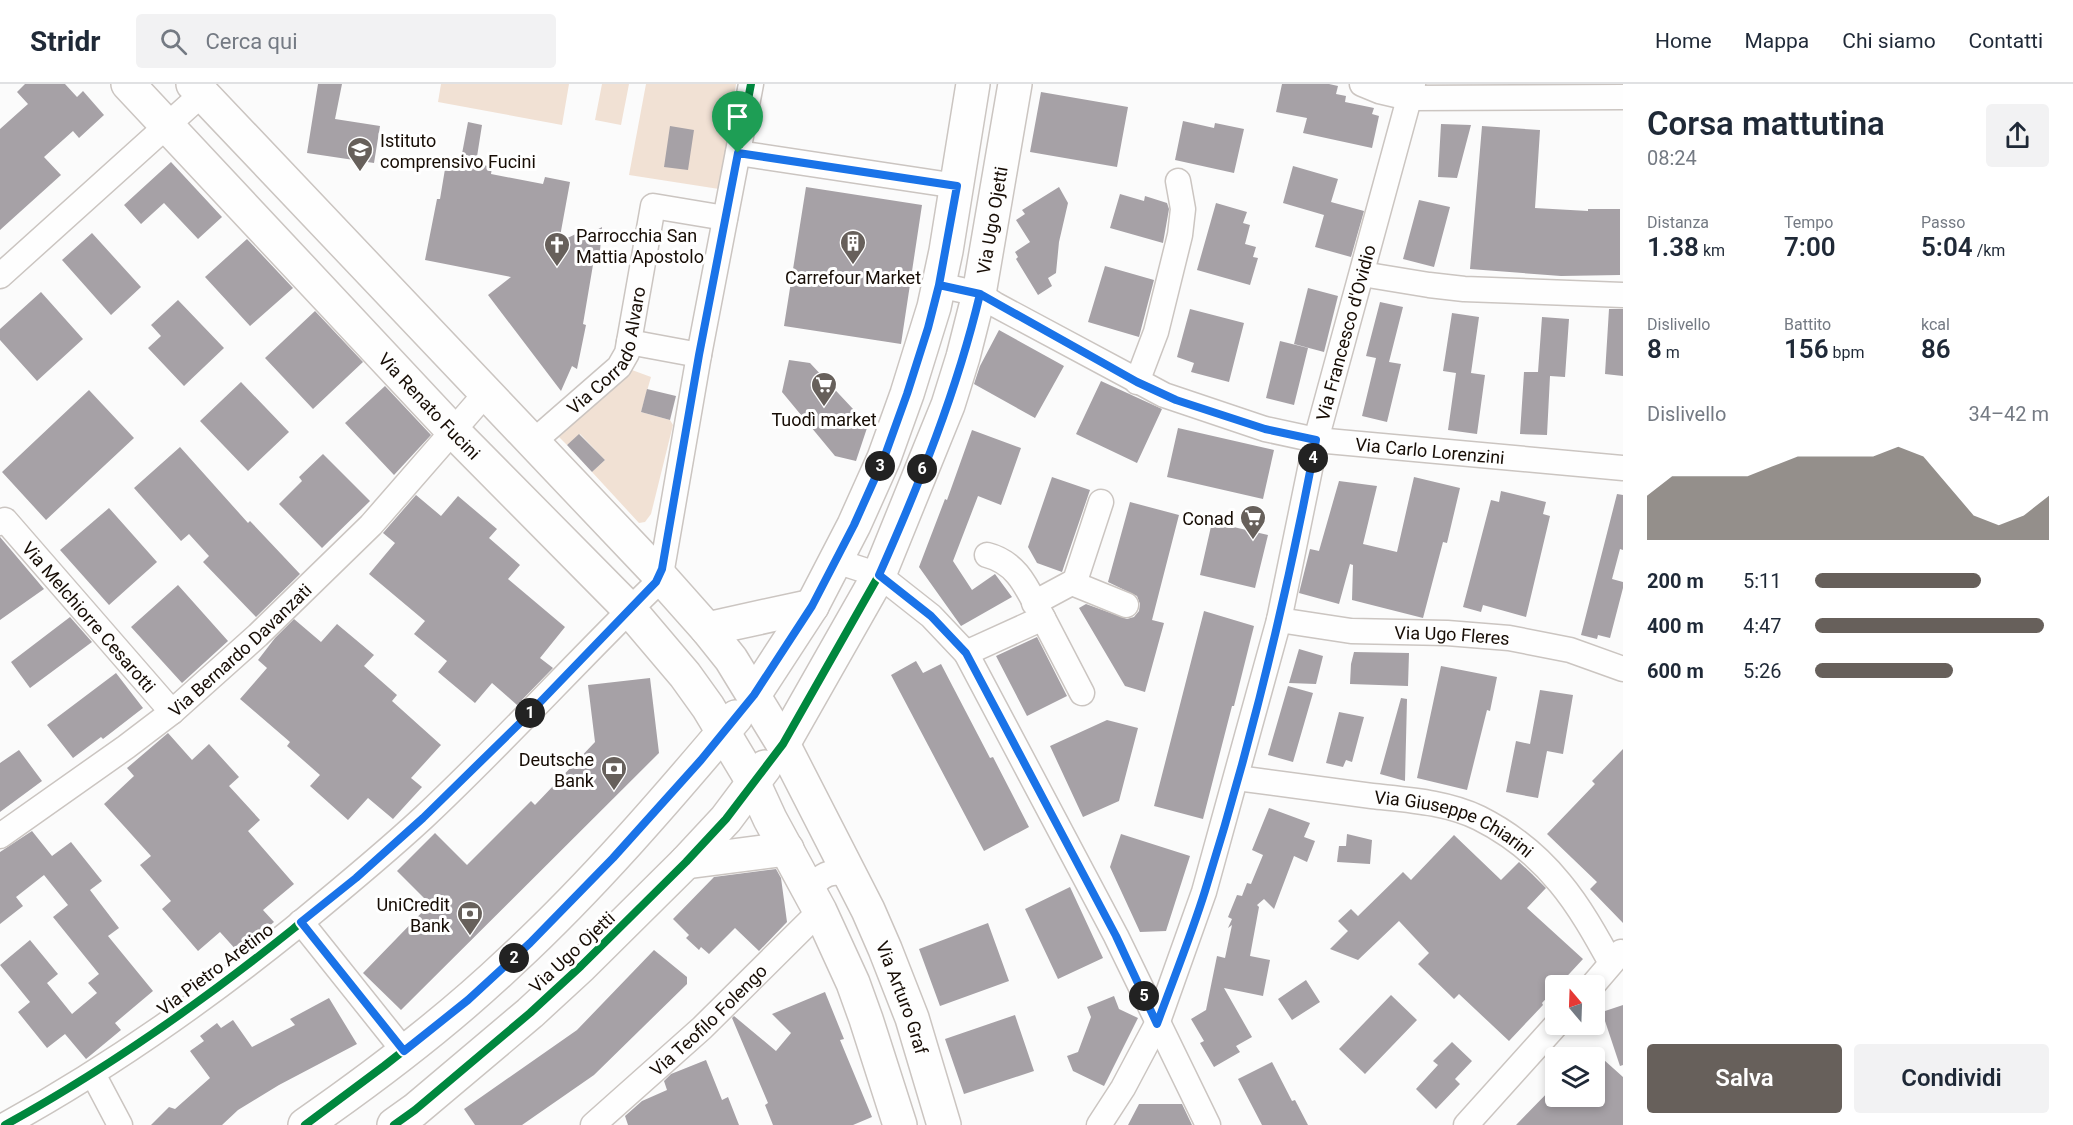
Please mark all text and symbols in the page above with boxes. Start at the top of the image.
search box [136,14,556,68]
text: Stridr [30,25,100,58]
icon: search [157,25,190,58]
text: Cerca qui [205,29,298,54]
text: Home [1655,29,1712,53]
text: Mappa [1745,29,1809,53]
text: Chi siamo [1842,29,1936,53]
text: Contatti [1969,29,2043,53]
pin [712,91,763,153]
icon: arrive [721,100,754,133]
text: Corsa mattutina [1647,104,1885,143]
button: share [1986,104,2049,167]
place label: Istituto comprensivo Fucini [380,130,536,172]
school or university icon: Istituto comprensivo Fucini [345,135,375,173]
text: 08:24 [1647,146,1697,170]
street label: Via Ugo Ojetti [972,165,1011,276]
text: Distanza [1647,213,1709,232]
text: Tempo [1784,213,1833,232]
text: Passo [1921,213,1965,232]
place label: Parrocchia San Mattia Apostolo [576,225,704,267]
building icon: Carrefour Market [838,228,868,266]
church icon: Parrocchia San Mattia Apostolo [542,230,572,268]
text: 1.38 [1647,232,1699,262]
text: 7:00 [1784,232,1836,262]
text: 5:04 [1921,232,1973,262]
text: km [1699,241,1725,260]
text: /km [1973,241,2005,260]
street label: Via Francesco d'Ovidio [1311,242,1379,423]
place label: Carrefour Market [785,267,921,288]
street label: Via Corrado Alvaro [563,285,649,418]
text: Dislivello [1647,315,1710,334]
text: Battito [1784,315,1831,334]
text: kcal [1921,315,1950,334]
text: 8 [1647,334,1662,364]
text: 156 [1784,334,1829,364]
text: 86 [1921,334,1951,364]
text: m [1662,343,1680,362]
text: bpm [1829,343,1865,362]
street label: Via Renato Fucini [374,348,485,463]
supermarket icon: Tuodì market [809,370,839,408]
text: Dislivello [1647,402,1726,426]
text: 34–42 m [1968,402,2049,426]
place label: Tuodì market [771,409,877,430]
street label: Via Carlo Lorenzini [1354,433,1506,468]
pin: 4 [1298,443,1328,473]
text: 4 [1308,448,1318,467]
pin: 3 [865,451,895,481]
pin: 6 [907,454,937,484]
text: 3 [875,456,885,475]
text: 6 [917,459,927,478]
supermarket icon: Conad [1238,503,1268,541]
place label: Conad [1182,508,1234,529]
street label: Via Melchiorre Cesarotti [18,537,160,696]
text: 200 m [1647,569,1704,593]
text: 5:11 [1743,569,1782,593]
street label: Via Bernardo Davanzati [164,579,315,721]
text: 400 m [1647,614,1704,638]
text: 4:47 [1743,614,1782,638]
street label: Via Ugo Fleres [1394,621,1510,649]
text: 600 m [1647,659,1704,683]
text: 5:26 [1743,659,1782,683]
pin: 1 [515,698,545,728]
text: 1 [525,703,535,722]
place label: Deutsche Bank [519,749,595,791]
bank icon: Deutsche Bank [599,754,629,792]
street label: Via Giuseppe Chiarini [1373,786,1538,861]
place label: UniCredit Bank [376,894,451,936]
bank icon: UniCredit Bank [455,899,485,937]
street label: Via Ugo Ojetti [525,907,619,997]
street label: Via Pietro Aretino [153,919,277,1019]
street label: Via Arturo Graf [872,938,933,1057]
pin: 2 [499,943,529,973]
text: 2 [509,948,519,967]
street label: Via Teofilo Folengo [645,960,771,1080]
north arrow [1545,975,1605,1035]
map controls [1545,975,1605,1107]
pin: 5 [1129,981,1159,1011]
text: 5 [1139,986,1149,1005]
button: Salva [1647,1044,1842,1113]
button: Condividi [1854,1044,2049,1113]
button: layers [1545,1047,1605,1107]

